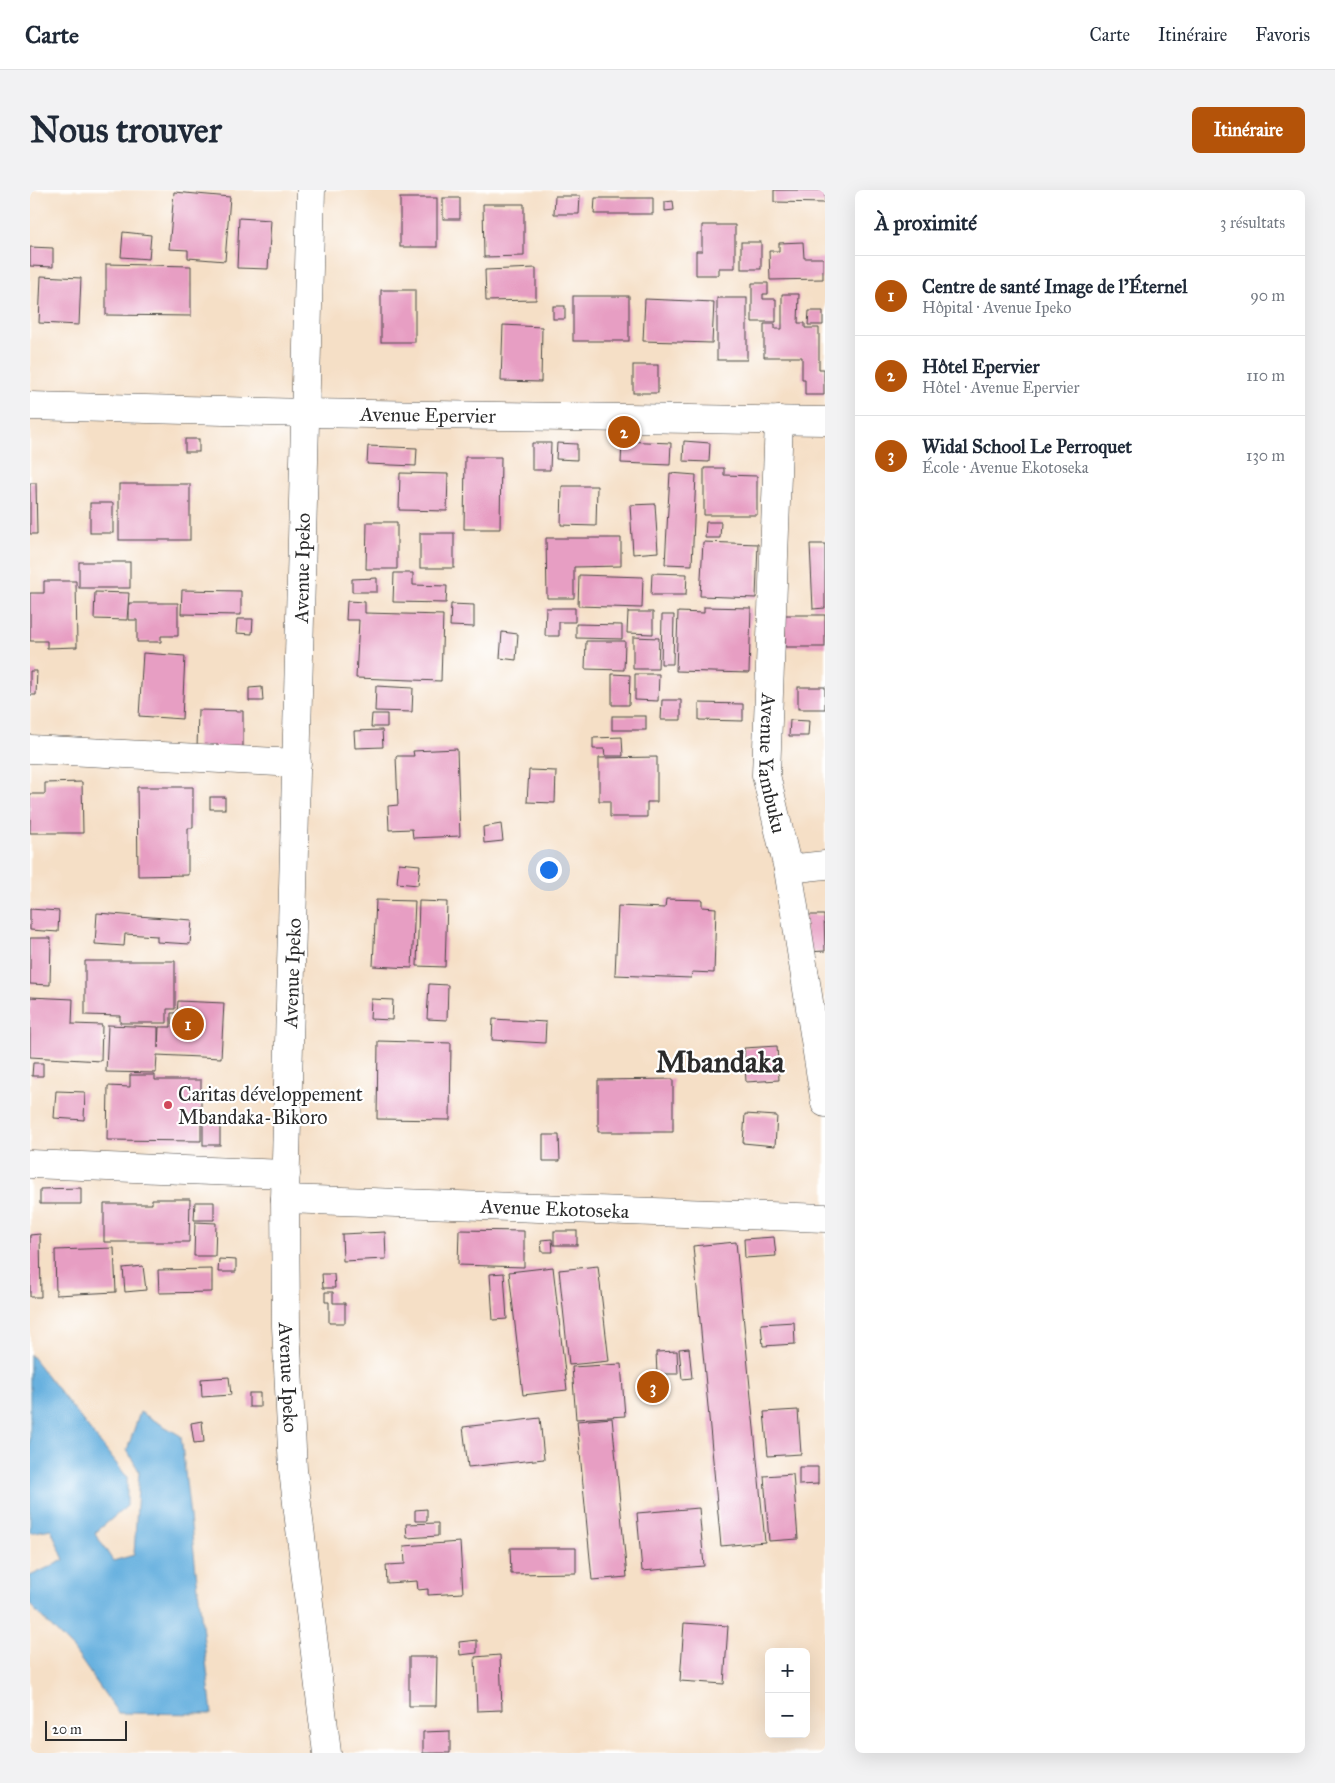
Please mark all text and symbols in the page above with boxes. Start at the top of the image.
text: Carte [25,20,79,50]
text: Carte [1090,24,1130,46]
text: Itinéraire [1158,24,1227,46]
text: Favoris [1255,24,1310,46]
button: Itinéraire [1192,107,1305,153]
text: Nous trouver [30,109,222,152]
text: À proximité [875,210,977,236]
text: 3 résultats [1220,213,1285,232]
text: Centre de santé Image de l'Éternel [922,275,1187,298]
text: 1 [888,286,894,305]
text: 90 m [1250,286,1285,305]
text: Hôpital · Avenue Ipeko [922,298,1071,317]
text: Hôtel Epervier [922,355,1040,378]
text: 2 [887,366,895,385]
text: 110 m [1246,366,1285,385]
text: Hôtel · Avenue Epervier [922,378,1079,397]
street label: Avenue Epervier [359,402,496,428]
pin: 2 [608,413,640,451]
text: Widal School Le Perroquet [922,435,1132,458]
text: 3 [888,446,894,465]
text: 130 m [1246,446,1285,465]
text: École · Avenue Ekotoseka [922,458,1089,477]
street label: Avenue Ipeko [289,513,315,624]
street label: Avenue Yambuku [754,692,791,836]
your location [536,857,562,883]
street label: Avenue Ipeko [278,917,306,1030]
pin: 1 [172,1005,204,1043]
district label: Mbandaka [656,1044,786,1080]
place label: Caritas développement Mbandaka-Bikoro [178,1082,363,1129]
marker: Caritas développement Mbandaka-Bikoro [162,1099,174,1111]
street label: Avenue Ekotoseka [479,1194,630,1223]
street label: Avenue Ipeko [274,1321,303,1433]
pin: 3 [637,1368,669,1406]
map controls [765,1648,810,1738]
button: + [765,1648,810,1693]
button: − [765,1693,810,1738]
scale bar [45,1718,128,1741]
text: 20 m [52,1721,82,1738]

